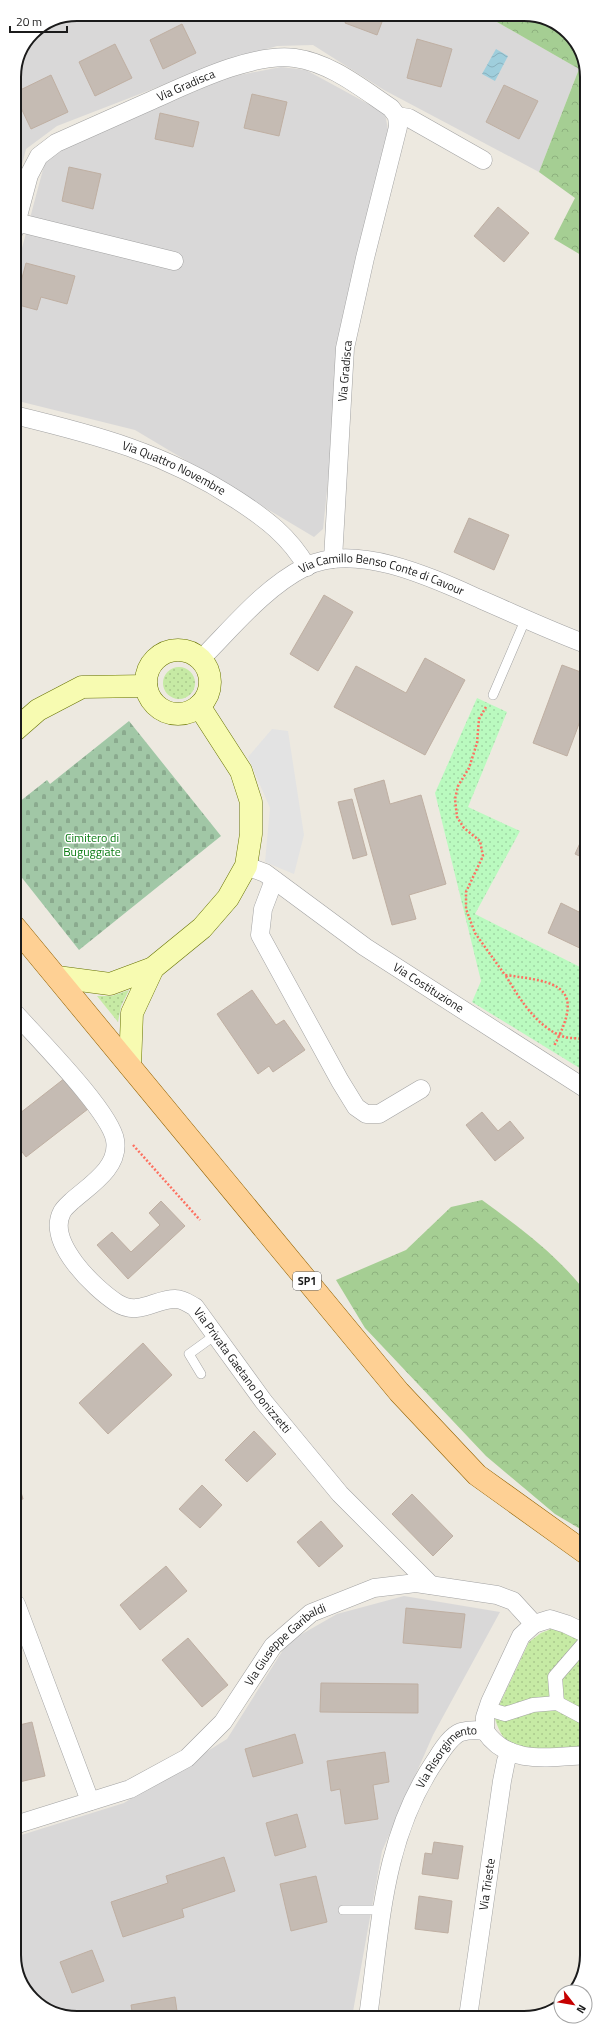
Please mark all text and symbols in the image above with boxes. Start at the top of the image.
scale bar [10,8,67,34]
text: 20 m [16,12,42,31]
street label: Via Gradisca [153,64,218,106]
street label: Via Gradisca [332,339,357,402]
street label: Via Quattro Novembre [120,435,230,500]
street label: Via Camillo Benso Conte di Cavour [295,548,467,600]
park label: Cimitero di Buguggiate [63,828,121,861]
street label: Via Costituzione [389,957,468,1017]
road number: SP1 [293,1272,321,1290]
street label: Via Privata Gaetano Donizzetti [189,1303,296,1437]
street label: Via Giuseppe Garibaldi [239,1598,329,1690]
street label: Via Risorgimento [411,1720,477,1792]
street label: Via Trieste [473,1857,500,1912]
north arrow [553,1984,593,2024]
text: N [573,2002,590,2017]

